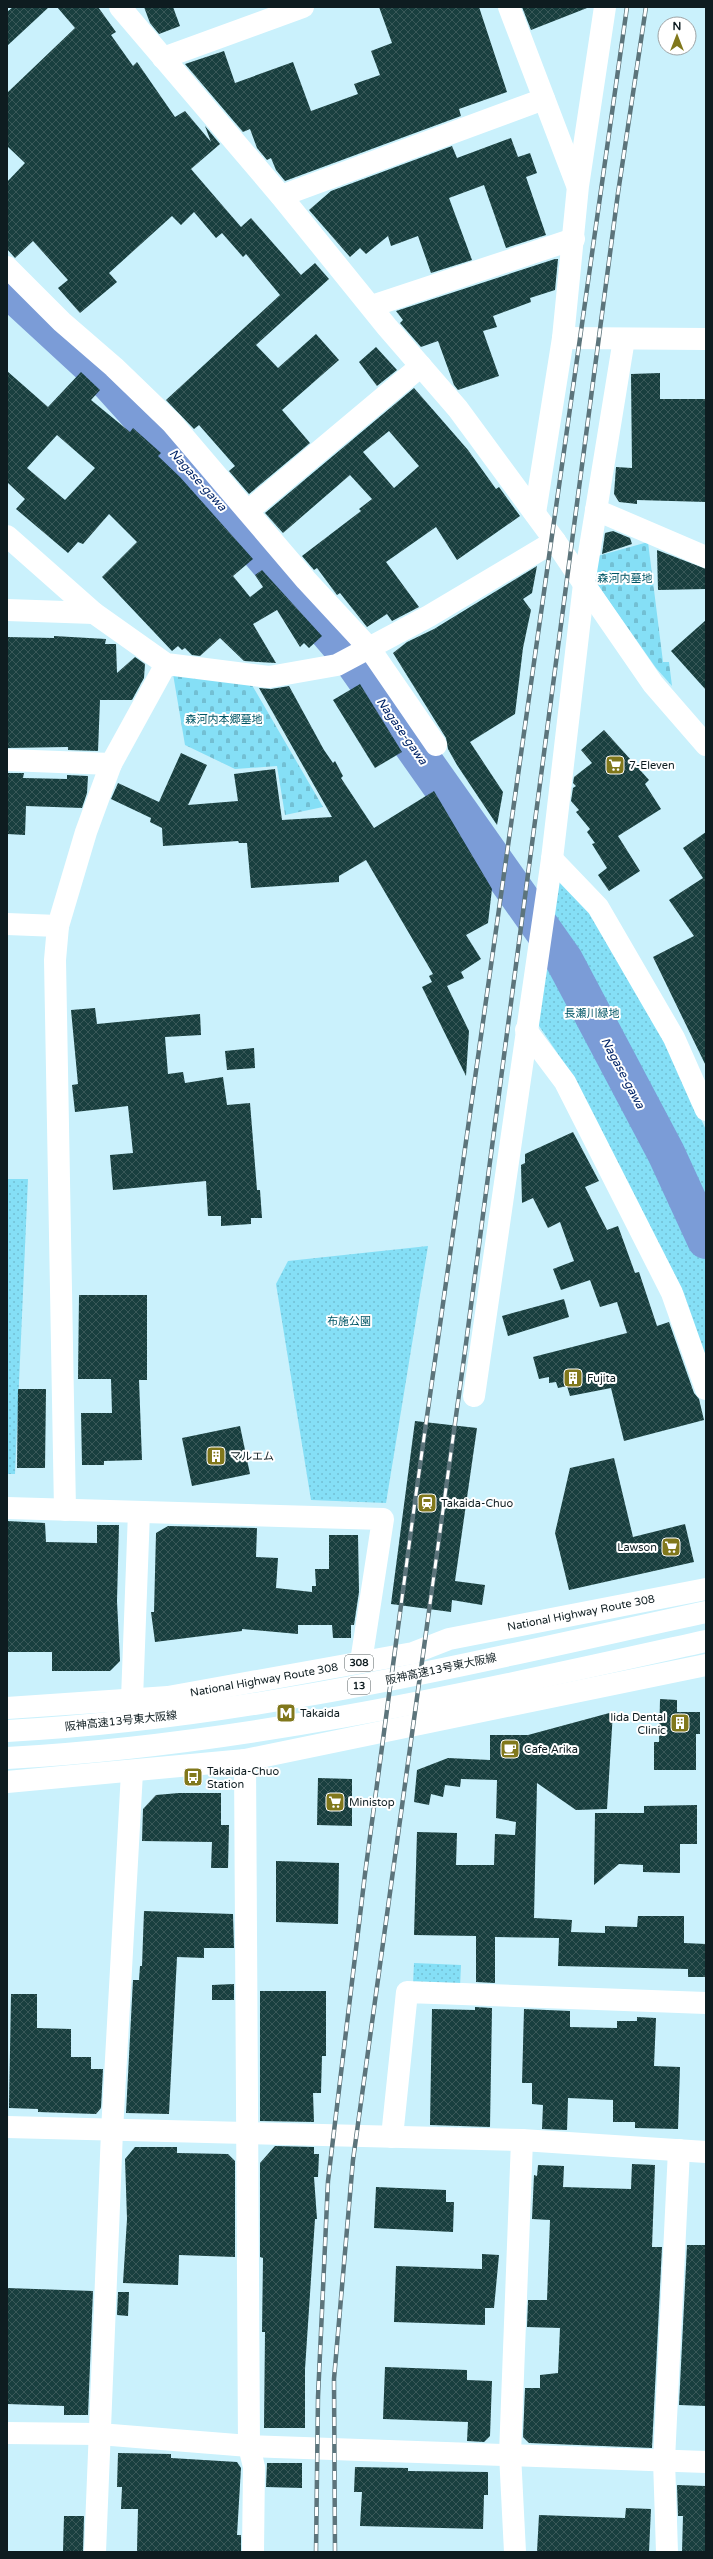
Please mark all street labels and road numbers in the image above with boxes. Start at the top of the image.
street label: National Highway Route 308 [506,1592,656,1634]
street label: 阪神高速13号東大阪線 [384,1651,498,1687]
road number: 308 [345,1655,373,1671]
street label: National Highway Route 308 [189,1661,339,1699]
road number: 13 [348,1678,370,1694]
street label: 阪神高速13号東大阪線 [64,1709,178,1733]

